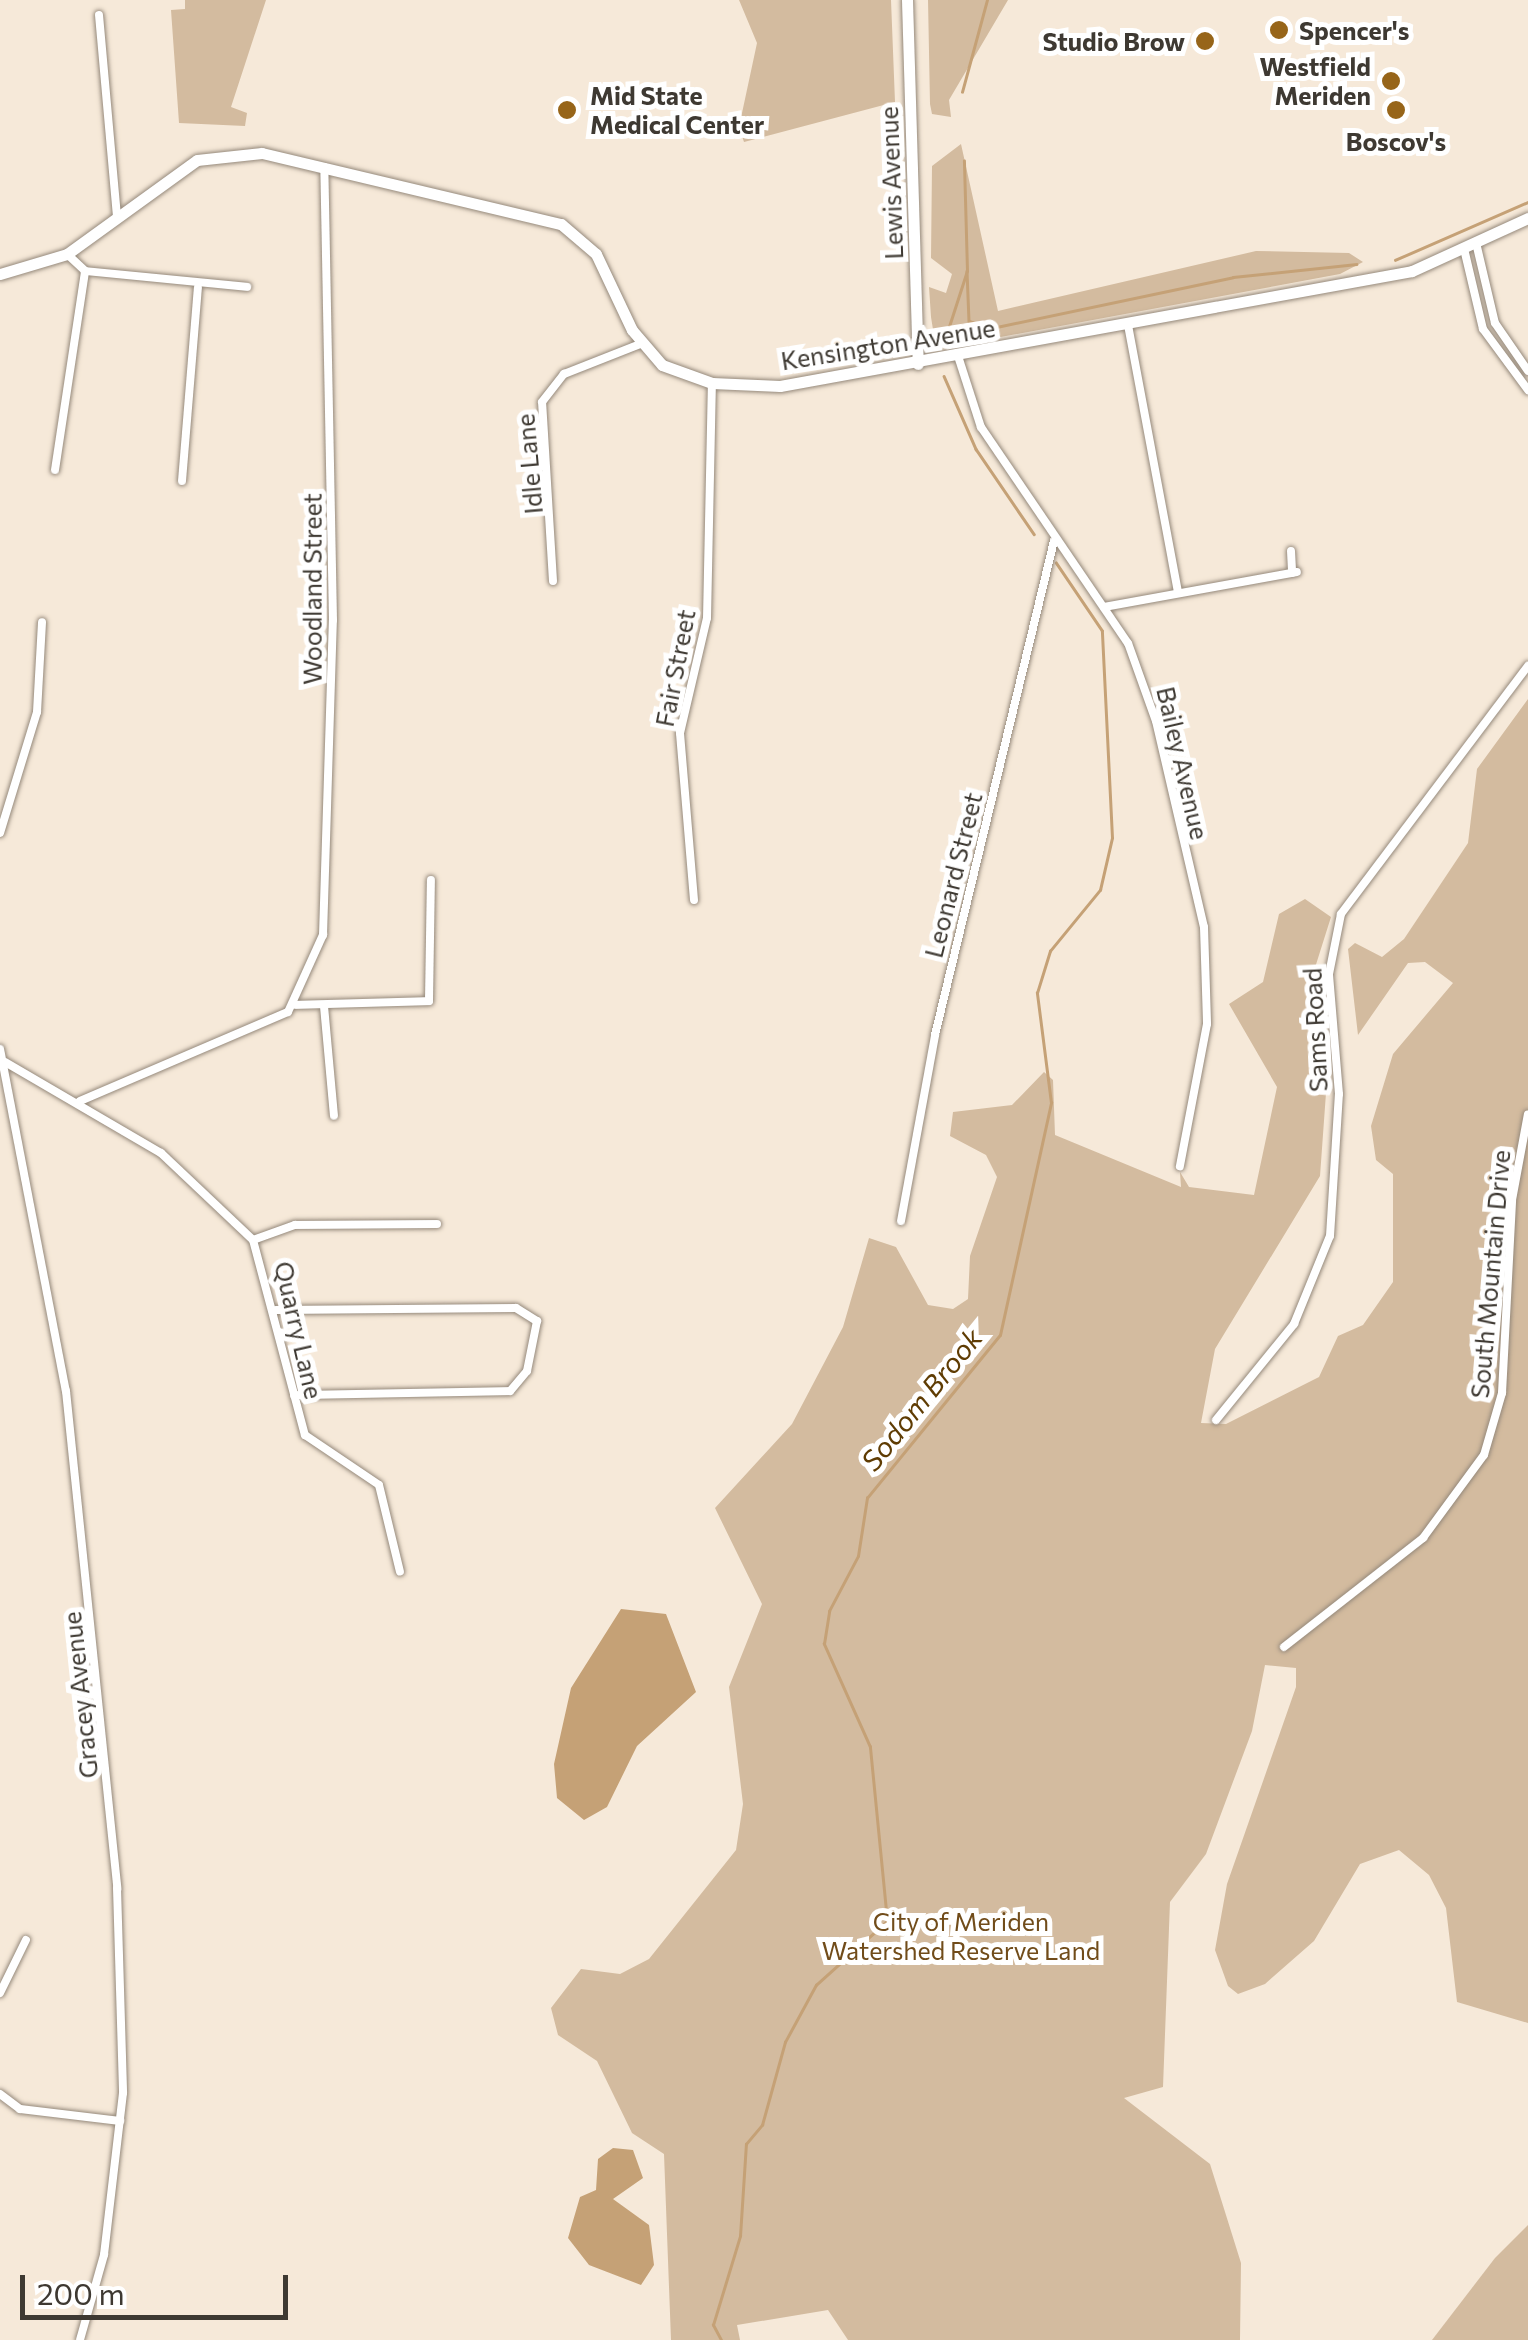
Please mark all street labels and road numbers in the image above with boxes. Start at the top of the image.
street label: Lewis Avenue [873,106,909,260]
street label: Kensington Avenue [779,312,997,376]
street label: Idle Lane [510,413,548,515]
street label: Woodland Street [297,493,327,685]
street label: Fair Street [649,607,701,729]
street label: Bailey Avenue [1151,684,1215,842]
street label: Leonard Street [918,789,988,961]
street label: Sams Road [1297,967,1333,1093]
street label: South Mountain Drive [1464,1149,1516,1399]
street label: Quarry Lane [269,1258,329,1402]
street label: Gracey Avenue [56,1610,104,1780]

